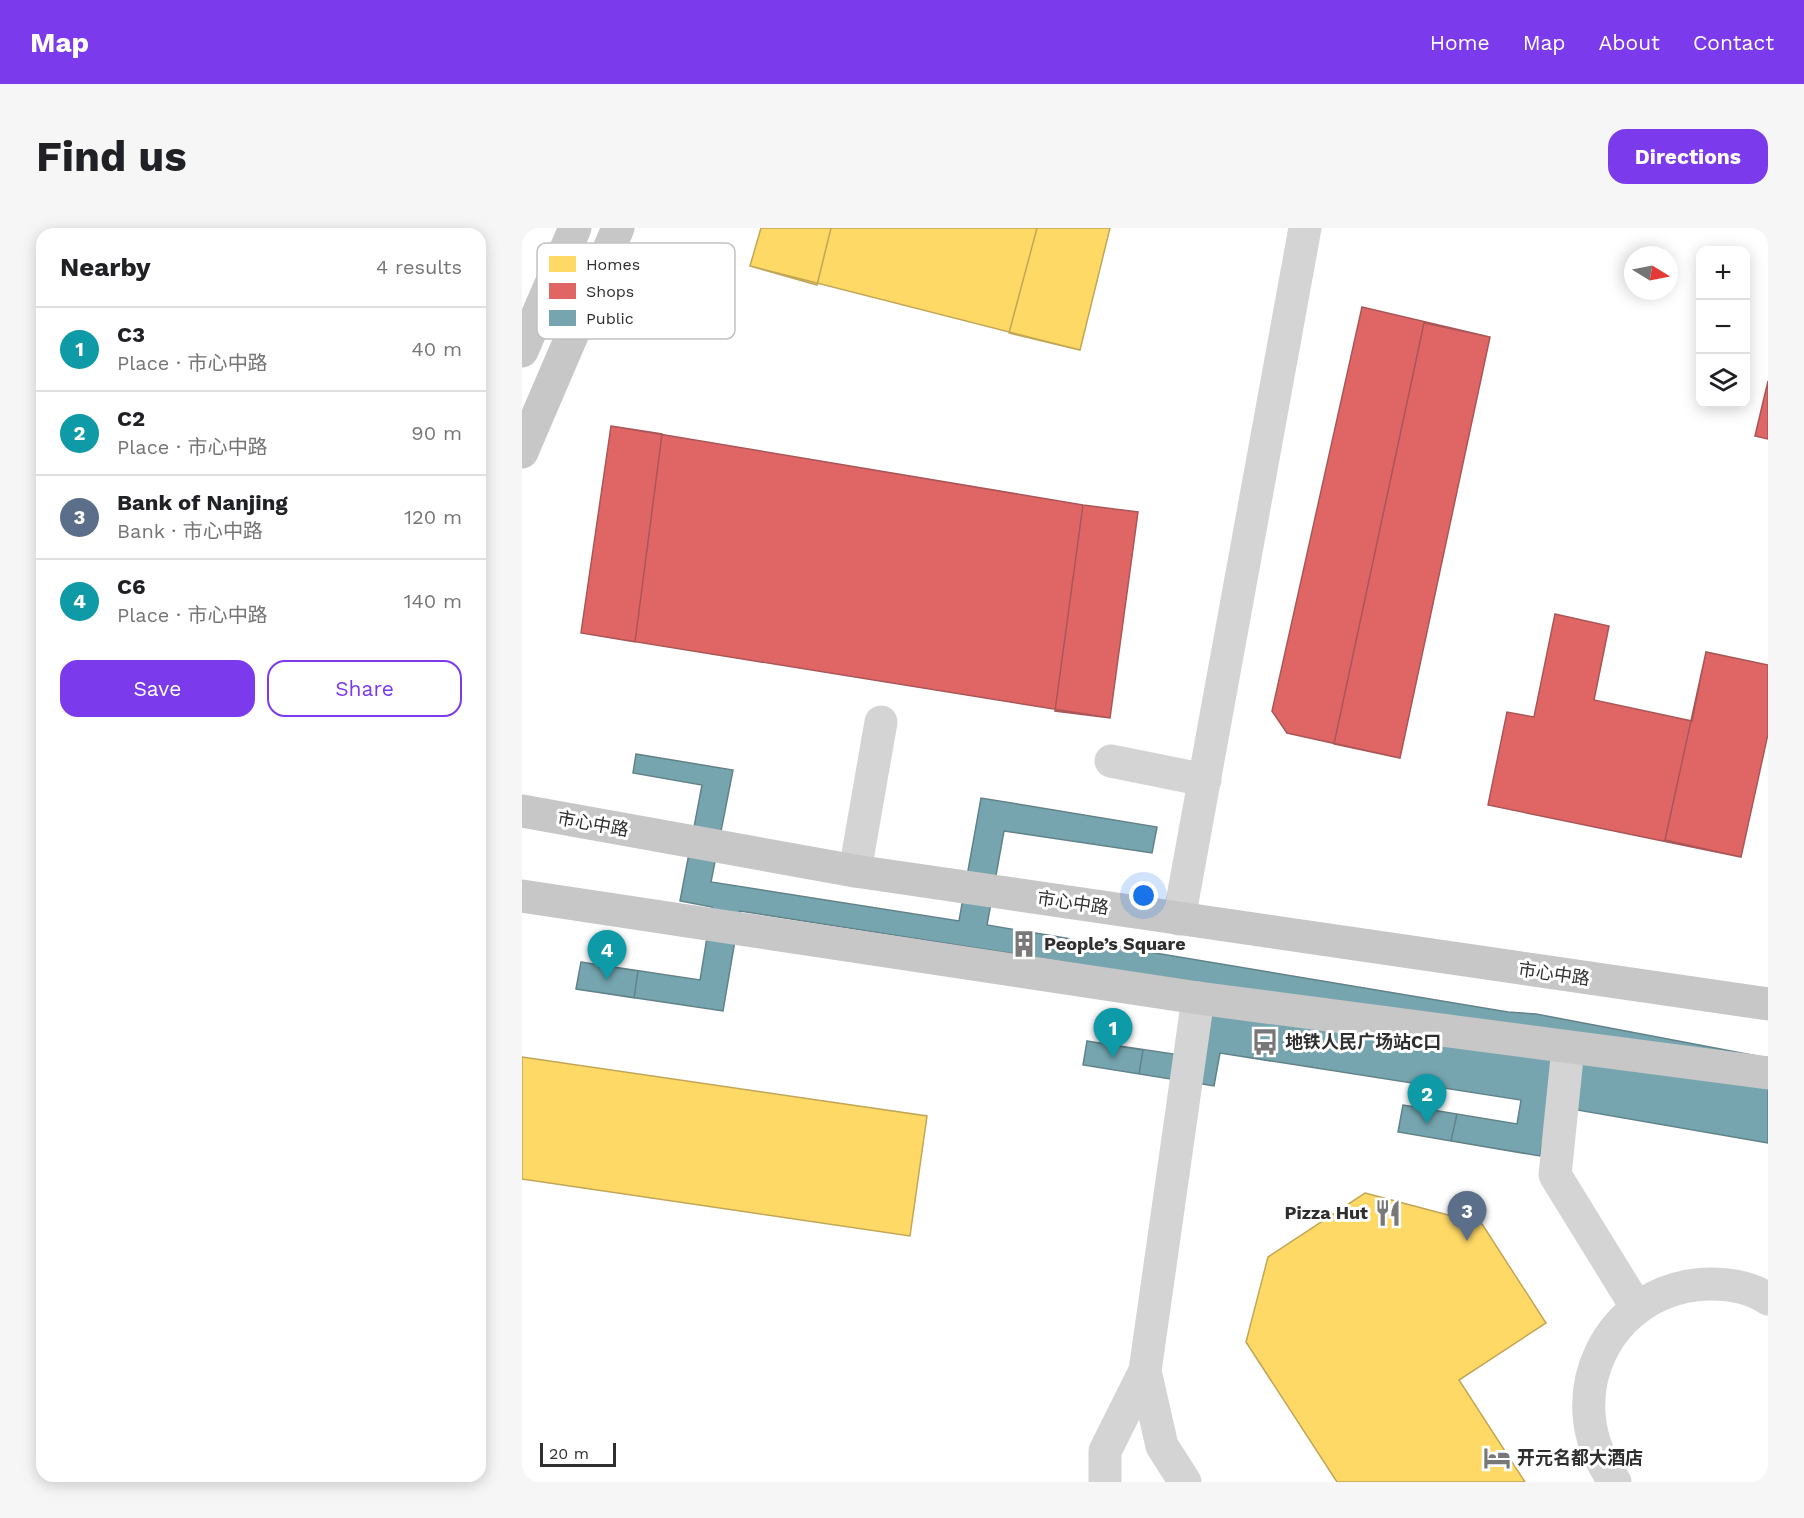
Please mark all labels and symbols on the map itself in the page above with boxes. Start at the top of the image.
legend [537,243,735,339]
north arrow [1624,246,1678,300]
text: Homes [586,255,640,274]
text: Shops [586,282,634,301]
text: Public [586,309,634,328]
street label: 市心中路 [556,807,630,840]
your location [1129,881,1158,910]
street label: 市心中路 [1036,887,1110,918]
building icon: People’s Square [1009,929,1039,959]
pin: 4 [588,930,626,980]
place label: People’s Square [1044,933,1186,954]
street label: 市心中路 [1517,958,1591,989]
pin: 1 [1094,1008,1132,1058]
bus stop icon: 地铁人民广场站C口 [1250,1027,1280,1057]
place label: 地铁人民广场站C口 [1285,1031,1441,1052]
pin: 2 [1408,1074,1446,1124]
pin: 3 [1448,1192,1486,1241]
restaurant icon: Pizza Hut [1373,1198,1403,1228]
place label: Pizza Hut [1284,1202,1368,1223]
scale bar [540,1440,616,1468]
hotel icon: 开元名都大酒店 [1482,1443,1512,1473]
place label: 开元名都大酒店 [1517,1447,1643,1468]

